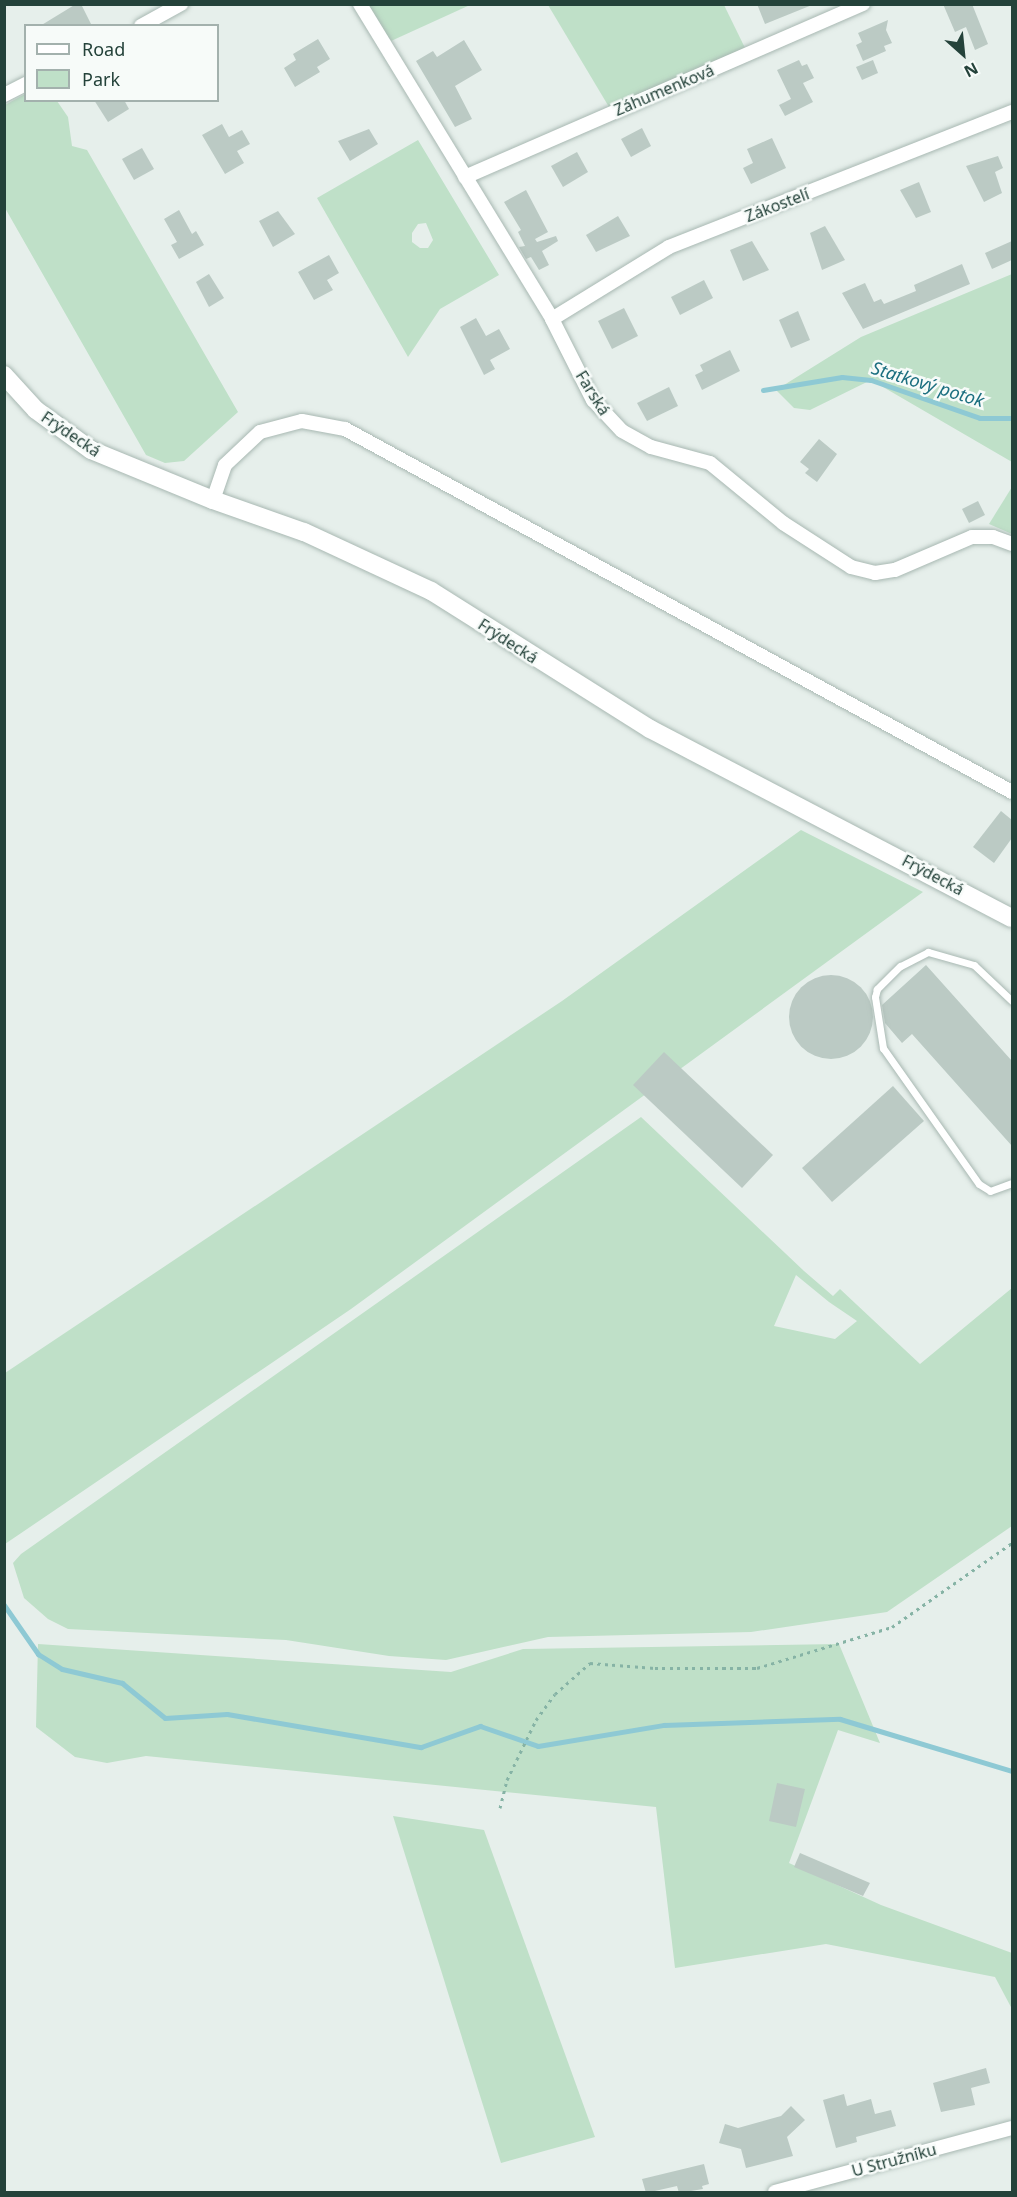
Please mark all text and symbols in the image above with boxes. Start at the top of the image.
legend [24,24,219,102]
north arrow [933,24,993,84]
text: Road [82,37,125,61]
text: N [960,57,982,83]
street label: Záhumenková [611,60,717,120]
text: Park [82,67,120,91]
street label: Zákostelí [742,184,812,226]
water label: Statkový potok [869,357,987,411]
street label: Farská [572,367,614,419]
street label: Frýdecká [38,407,104,461]
street label: Frýdecká [475,615,541,667]
street label: Frýdecká [899,851,967,899]
street label: U Stružníku [850,2139,938,2181]

